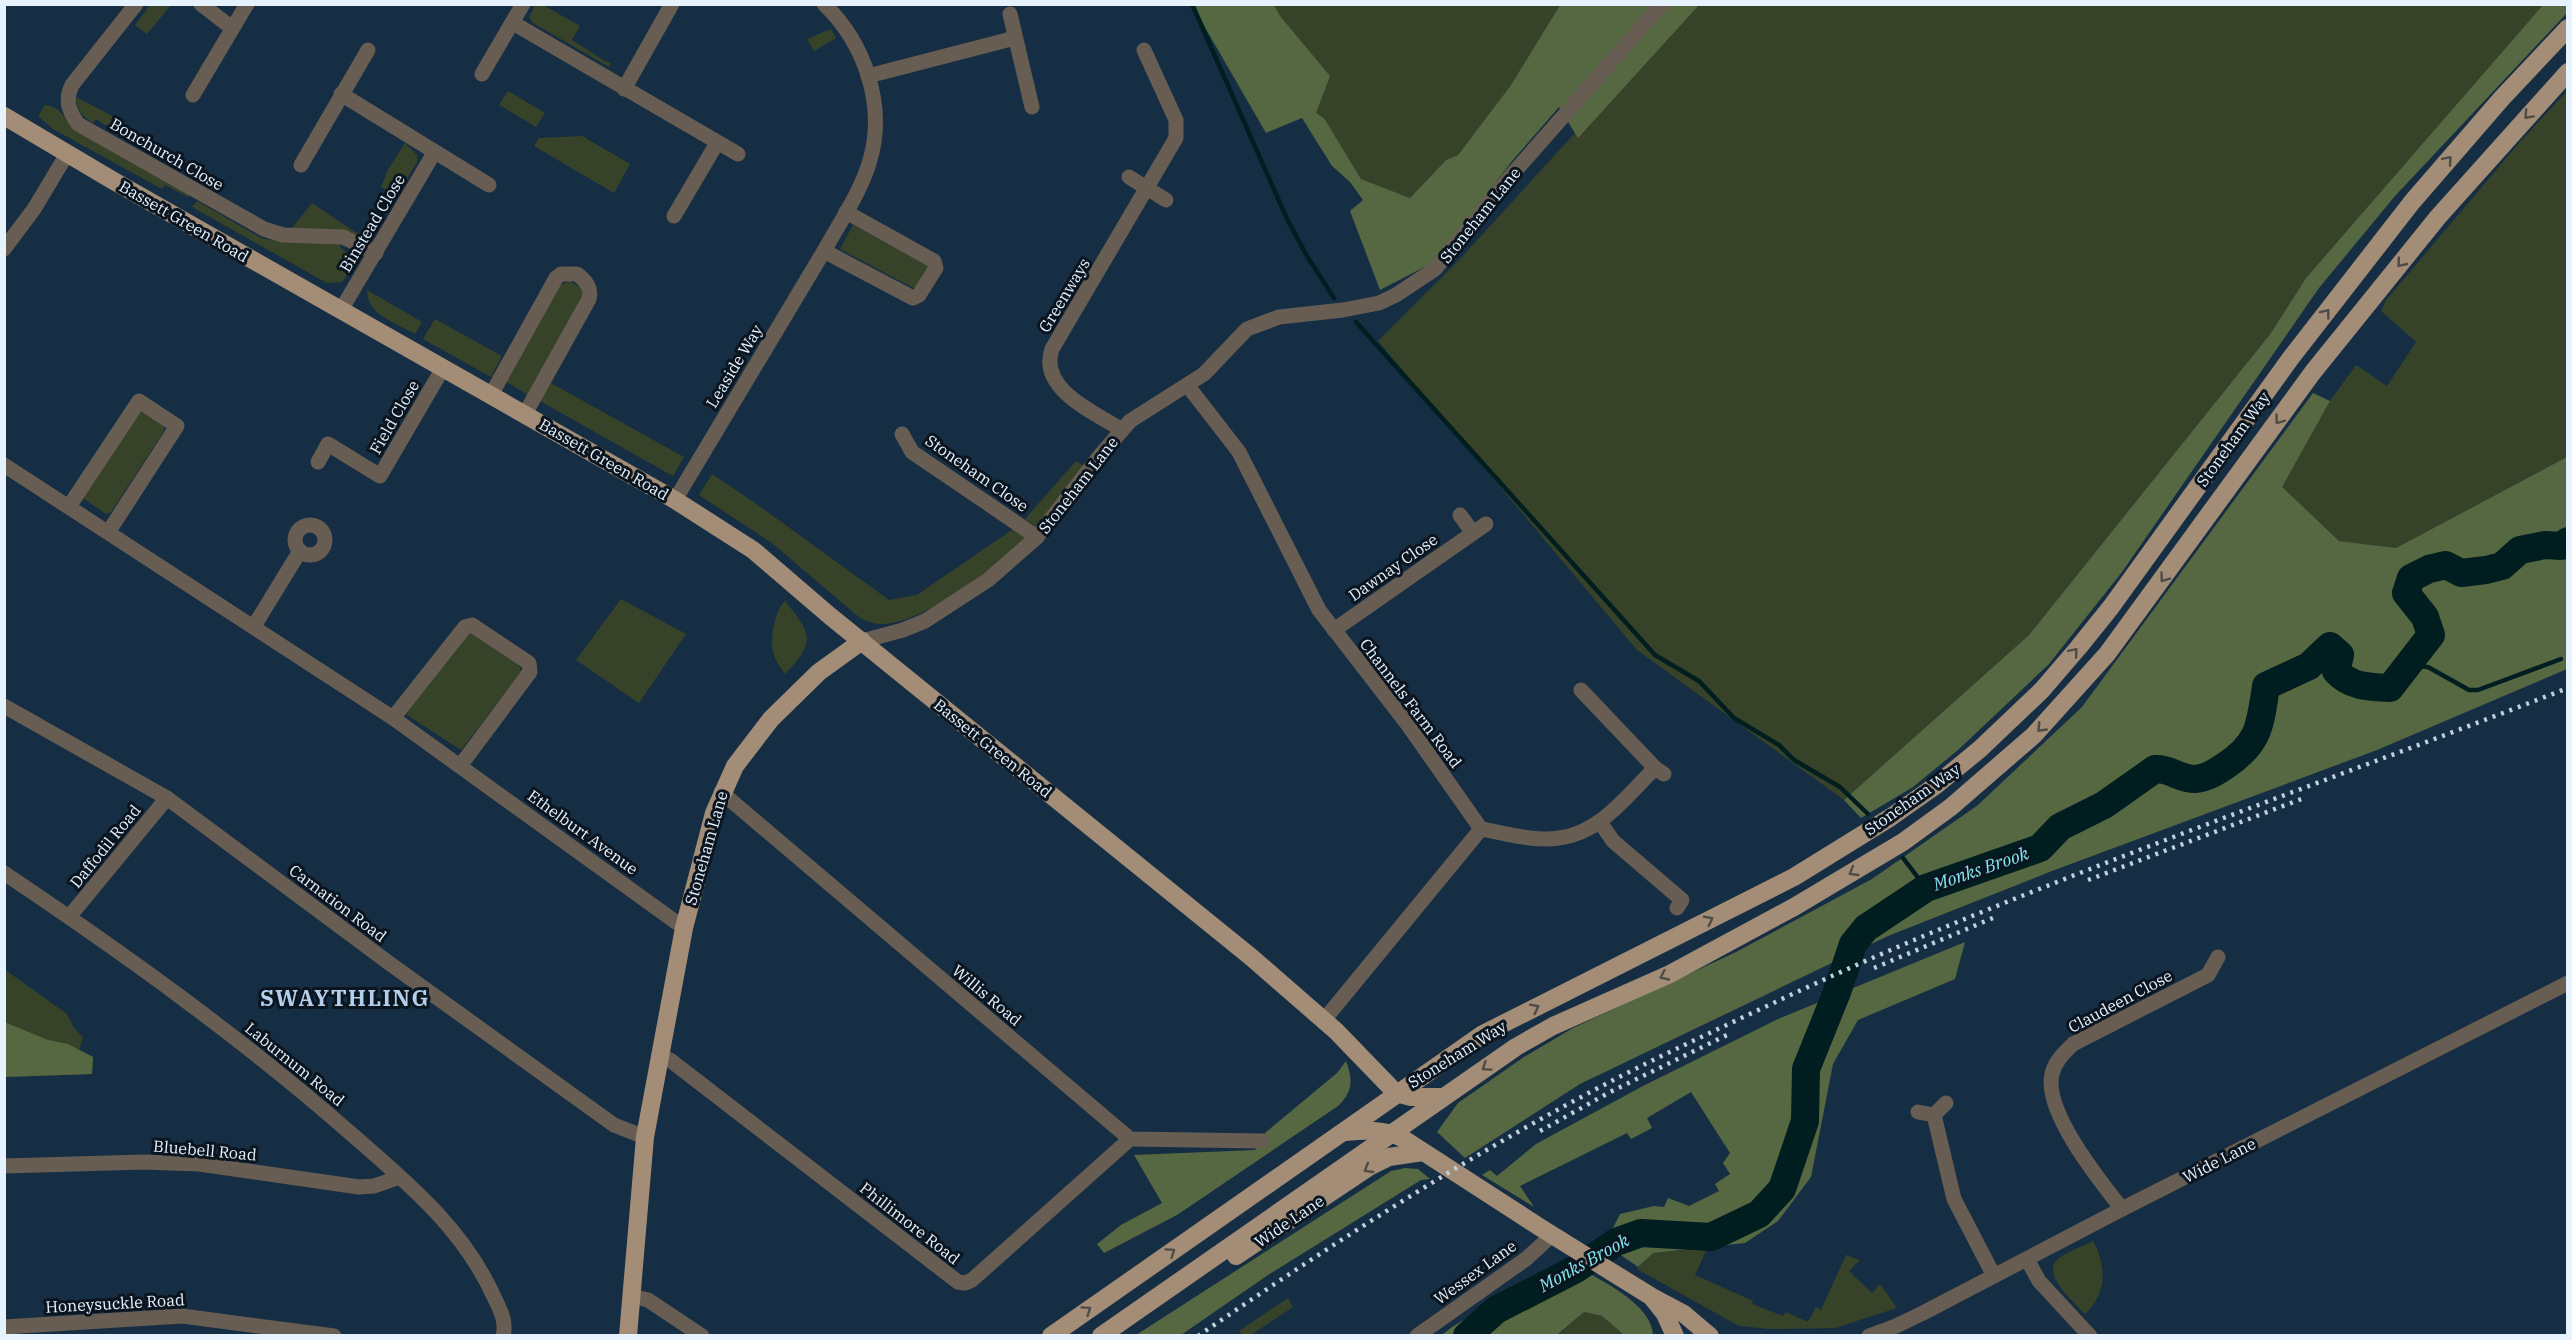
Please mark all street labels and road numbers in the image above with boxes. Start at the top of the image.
street label: Bonchurch Close [107,113,227,195]
street label: Stoneham Lane [1435,163,1525,267]
street label: Binstead Close [335,170,409,276]
street label: Bassett Green Road [116,176,253,266]
street label: Greenways [1034,254,1094,336]
street label: Leaside Way [701,320,767,411]
street label: Field Close [365,376,423,458]
street label: Stoneham Way [2192,387,2274,490]
street label: Bassett Green Road [536,414,673,504]
street label: Stoneham Close [922,430,1032,516]
street label: Stoneham Lane [1034,433,1122,537]
street label: Dawnay Close [1345,529,1441,605]
street label: Channels Farm Road [1356,634,1466,772]
street label: Bassett Green Road [930,694,1056,802]
street label: Stoneham Way [1860,758,1964,839]
street label: Ethelburt Avenue [524,785,642,879]
street label: Stoneham Lane [680,789,732,907]
street label: Daffodil Road [65,800,145,892]
street label: Carnation Road [285,860,391,946]
street label: Willis Road [948,960,1026,1030]
street label: Claudeen Close [2064,965,2176,1037]
street label: Stoneham Way [1404,1016,1510,1092]
street label: Laburnum Road [241,1018,349,1110]
street label: Wide Lane [2179,1133,2259,1187]
street label: Bluebell Road [152,1136,258,1165]
street label: Phillimore Road [856,1178,964,1268]
street label: Wide Lane [1251,1191,1327,1251]
street label: Wessex Lane [1430,1235,1520,1309]
street label: Honeysuckle Road [45,1289,185,1317]

